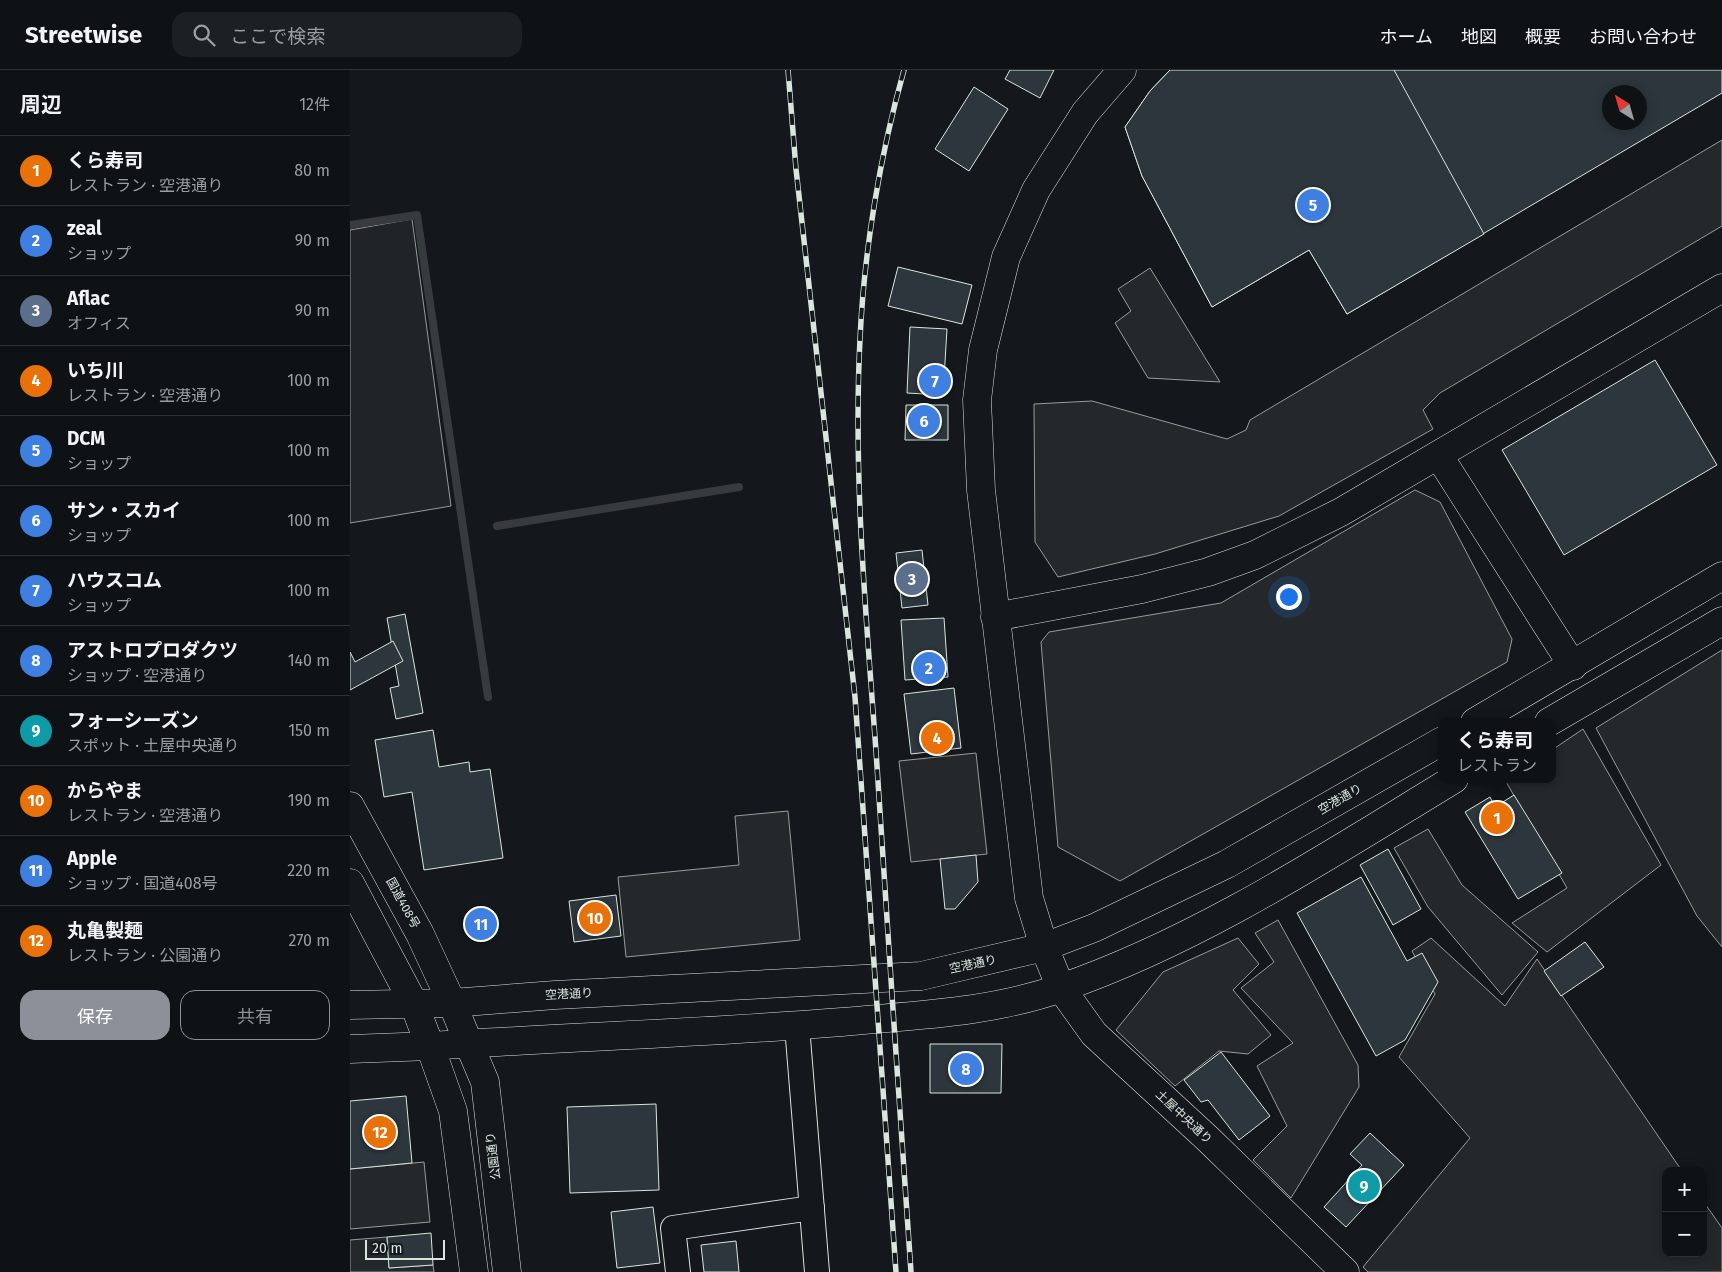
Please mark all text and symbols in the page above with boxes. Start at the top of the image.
search box [172,12,522,57]
text: Streetwise [25,21,142,49]
icon: search [190,21,218,49]
text: ここで検索 [230,25,325,48]
text: ホーム [1380,26,1433,48]
text: 地図 [1461,26,1497,48]
text: 概要 [1525,26,1561,48]
text: お問い合わせ [1589,26,1697,48]
north arrow [1602,85,1647,130]
text: 周辺 [20,92,62,118]
text: 12件 [299,95,330,114]
text: くら寿司 [67,149,143,172]
text: 1 [32,161,40,180]
text: 80 m [294,161,330,180]
text: レストラン · 空港通り [67,176,223,195]
pin: 5 [1297,186,1329,224]
text: zeal [67,217,102,240]
text: 2 [32,231,40,250]
text: 90 m [295,231,330,250]
text: ショップ [67,244,131,263]
text: Aflac [67,287,110,310]
text: 3 [32,301,40,320]
text: 90 m [295,301,330,320]
text: オフィス [67,314,131,333]
text: いち川 [67,359,124,382]
pin: 7 [919,362,951,400]
text: 4 [31,371,41,390]
text: 100 m [287,371,330,390]
text: レストラン · 空港通り [67,386,223,405]
pin: 6 [908,402,940,440]
text: DCM [67,427,105,450]
text: 5 [32,441,40,460]
text: 100 m [287,441,330,460]
text: ショップ [67,454,131,473]
text: サン・スカイ [67,499,181,522]
text: 6 [31,511,41,530]
text: 100 m [287,511,330,530]
text: ショップ [67,526,131,545]
pin: 3 [896,560,928,598]
text: ハウスコム [67,569,162,592]
text: 7 [32,581,40,600]
text: 100 m [287,581,330,600]
your location [1276,584,1302,610]
text: ショップ [67,596,131,615]
text: アストロプロダクツ [67,639,238,662]
pin: 2 [913,649,945,687]
text: 8 [31,651,41,670]
text: 140 m [288,651,330,670]
text: ショップ · 空港通り [67,666,207,685]
text: フォーシーズン [67,709,199,732]
popup [1438,718,1556,783]
pin: 4 [921,719,953,757]
text: 9 [32,721,40,740]
text: 150 m [288,721,330,740]
text: くら寿司 [1457,729,1533,752]
text: スポット · 土屋中央通り [67,736,239,755]
text: レストラン [1457,756,1537,775]
text: からやま [67,779,143,802]
street label: 空港通り [1316,781,1364,817]
text: 10 [28,791,44,810]
text: 190 m [288,791,330,810]
pin: 1 [1481,799,1513,837]
text: レストラン · 空港通り [67,806,223,825]
text: Apple [67,847,117,870]
text: 11 [29,861,43,880]
text: 220 m [287,861,330,880]
text: ショップ · 国道408号 [67,874,218,893]
street label: 国道408号 [383,875,423,931]
pin: 10 [579,899,611,937]
pin: 11 [465,905,497,943]
text: 丸亀製麺 [67,919,143,942]
text: 12 [28,931,44,950]
text: 270 m [288,931,330,950]
text: レストラン · 公園通り [67,946,223,965]
street label: 空港通り [948,952,998,976]
street label: 空港通り [545,986,593,1002]
button: 保存 [20,990,170,1040]
button: 共有 [180,990,330,1040]
pin: 8 [950,1050,982,1088]
street label: 土屋中央通り [1153,1087,1215,1147]
pin: 12 [364,1113,396,1151]
street label: 公園通り [483,1131,503,1181]
pin: 9 [1348,1167,1380,1205]
map controls [1662,1167,1707,1257]
button: + [1662,1167,1707,1212]
button: − [1662,1212,1707,1257]
scale bar [365,1237,445,1260]
text: 20 m [372,1240,402,1257]

